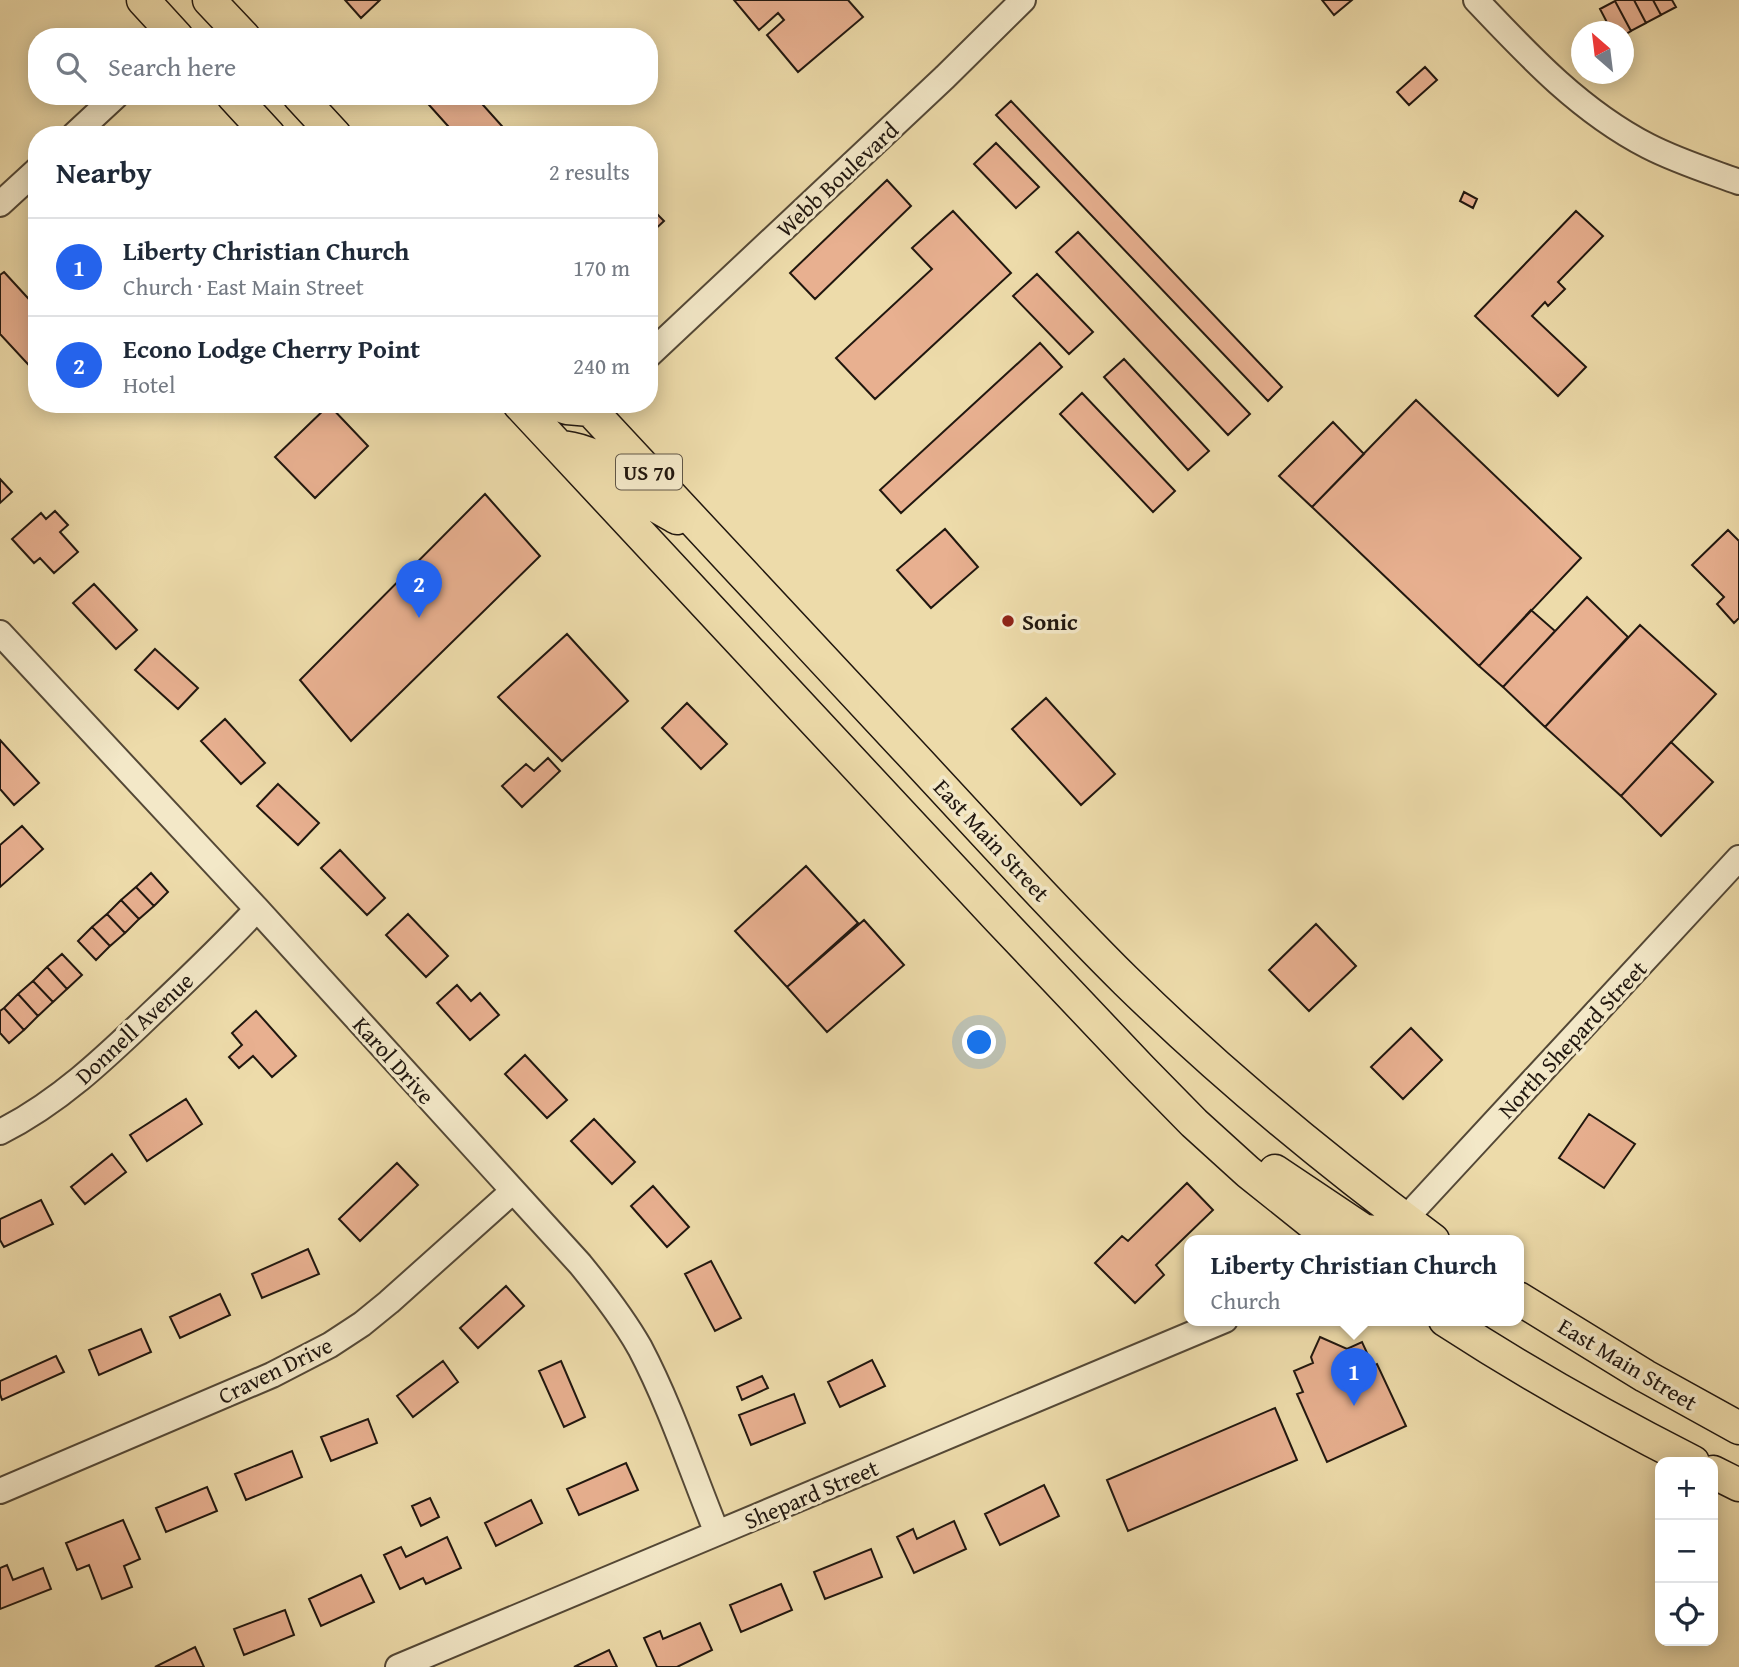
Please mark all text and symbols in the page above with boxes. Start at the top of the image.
north arrow [1571,21,1634,84]
search box [28,28,658,105]
text: Search here [108,47,236,86]
icon: search [52,48,90,86]
street label: Webb Boulevard [769,113,906,244]
text: Nearby [56,150,152,194]
text: 2 results [549,155,630,188]
text: Liberty Christian Church [123,231,409,270]
text: 1 [73,251,85,284]
text: 170 m [573,251,630,284]
text: Church · East Main Street [123,270,364,303]
text: Econo Lodge Cherry Point [123,329,420,368]
text: 2 [73,349,85,382]
text: 240 m [573,349,630,382]
text: Hotel [123,368,175,401]
road number: US 70 [616,454,682,490]
pin: 2 [396,560,442,618]
place label: Sonic [1022,605,1078,638]
marker: Sonic [1000,613,1016,629]
street label: East Main Street [926,771,1058,909]
street label: North Shepard Street [1490,953,1654,1125]
street label: Donnell Avenue [68,964,200,1092]
street label: Karol Drive [345,1009,443,1111]
your location [962,1025,996,1059]
popup [1184,1235,1524,1326]
text: Liberty Christian Church [1211,1245,1497,1284]
text: Church [1211,1284,1281,1317]
street label: East Main Street [1552,1309,1704,1419]
street label: Craven Drive [212,1328,338,1412]
pin: 1 [1331,1348,1377,1406]
street label: Shepard Street [739,1451,883,1537]
map controls [1655,1457,1718,1646]
button: + [1655,1457,1718,1520]
button: − [1655,1520,1718,1583]
button: locate [1655,1583,1718,1646]

